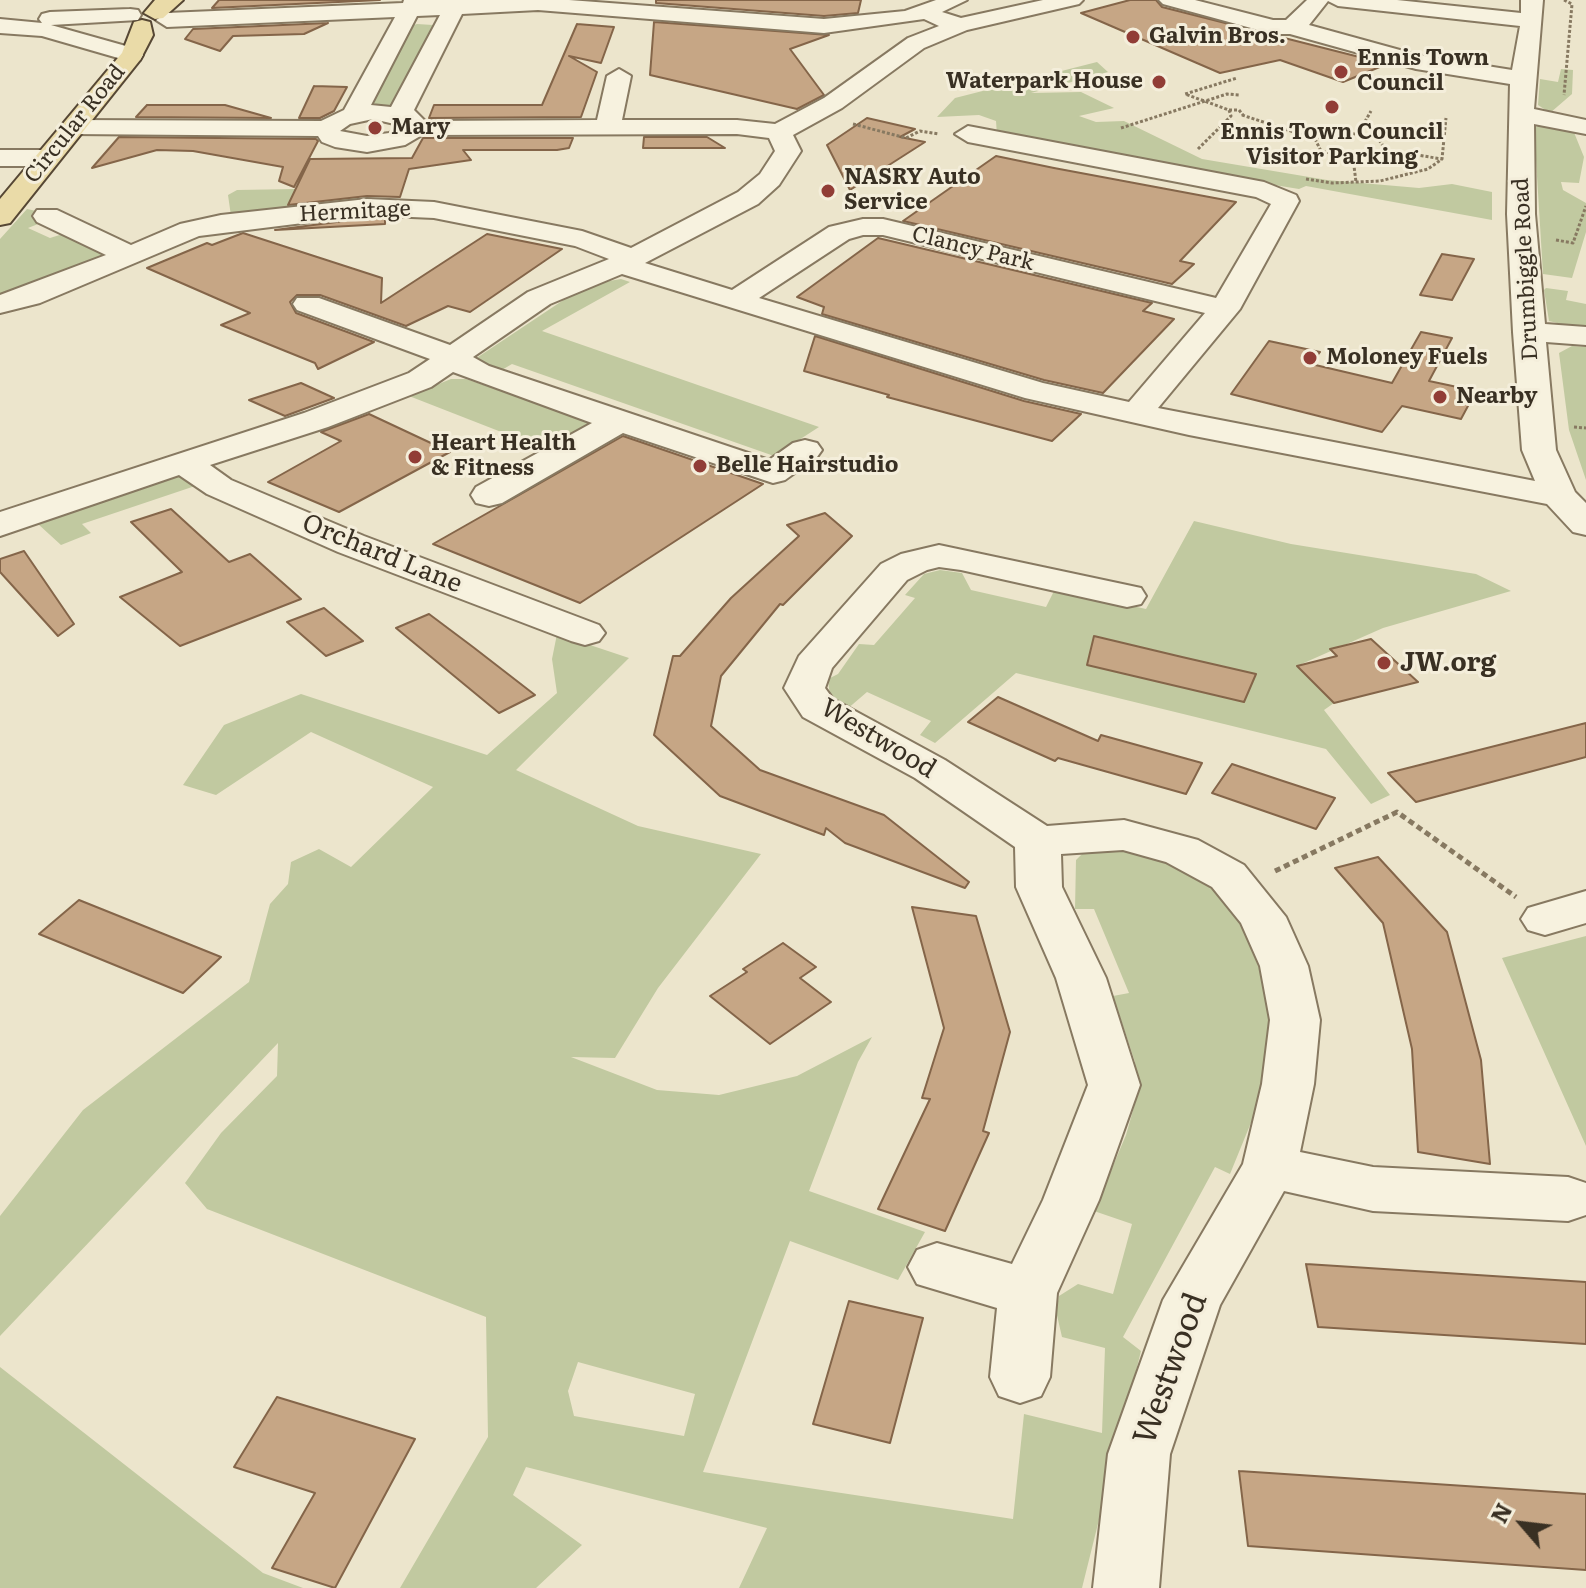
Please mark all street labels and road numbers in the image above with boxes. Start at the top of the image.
street label: Circular Road [19,59,131,189]
street label: Drumbiggle Road [1508,177,1544,361]
street label: Hermitage [299,196,411,228]
street label: Clancy Park [909,221,1037,277]
street label: Orchard Lane [298,508,466,600]
street label: Westwood [815,692,941,786]
street label: Westwood [1126,1288,1216,1450]

